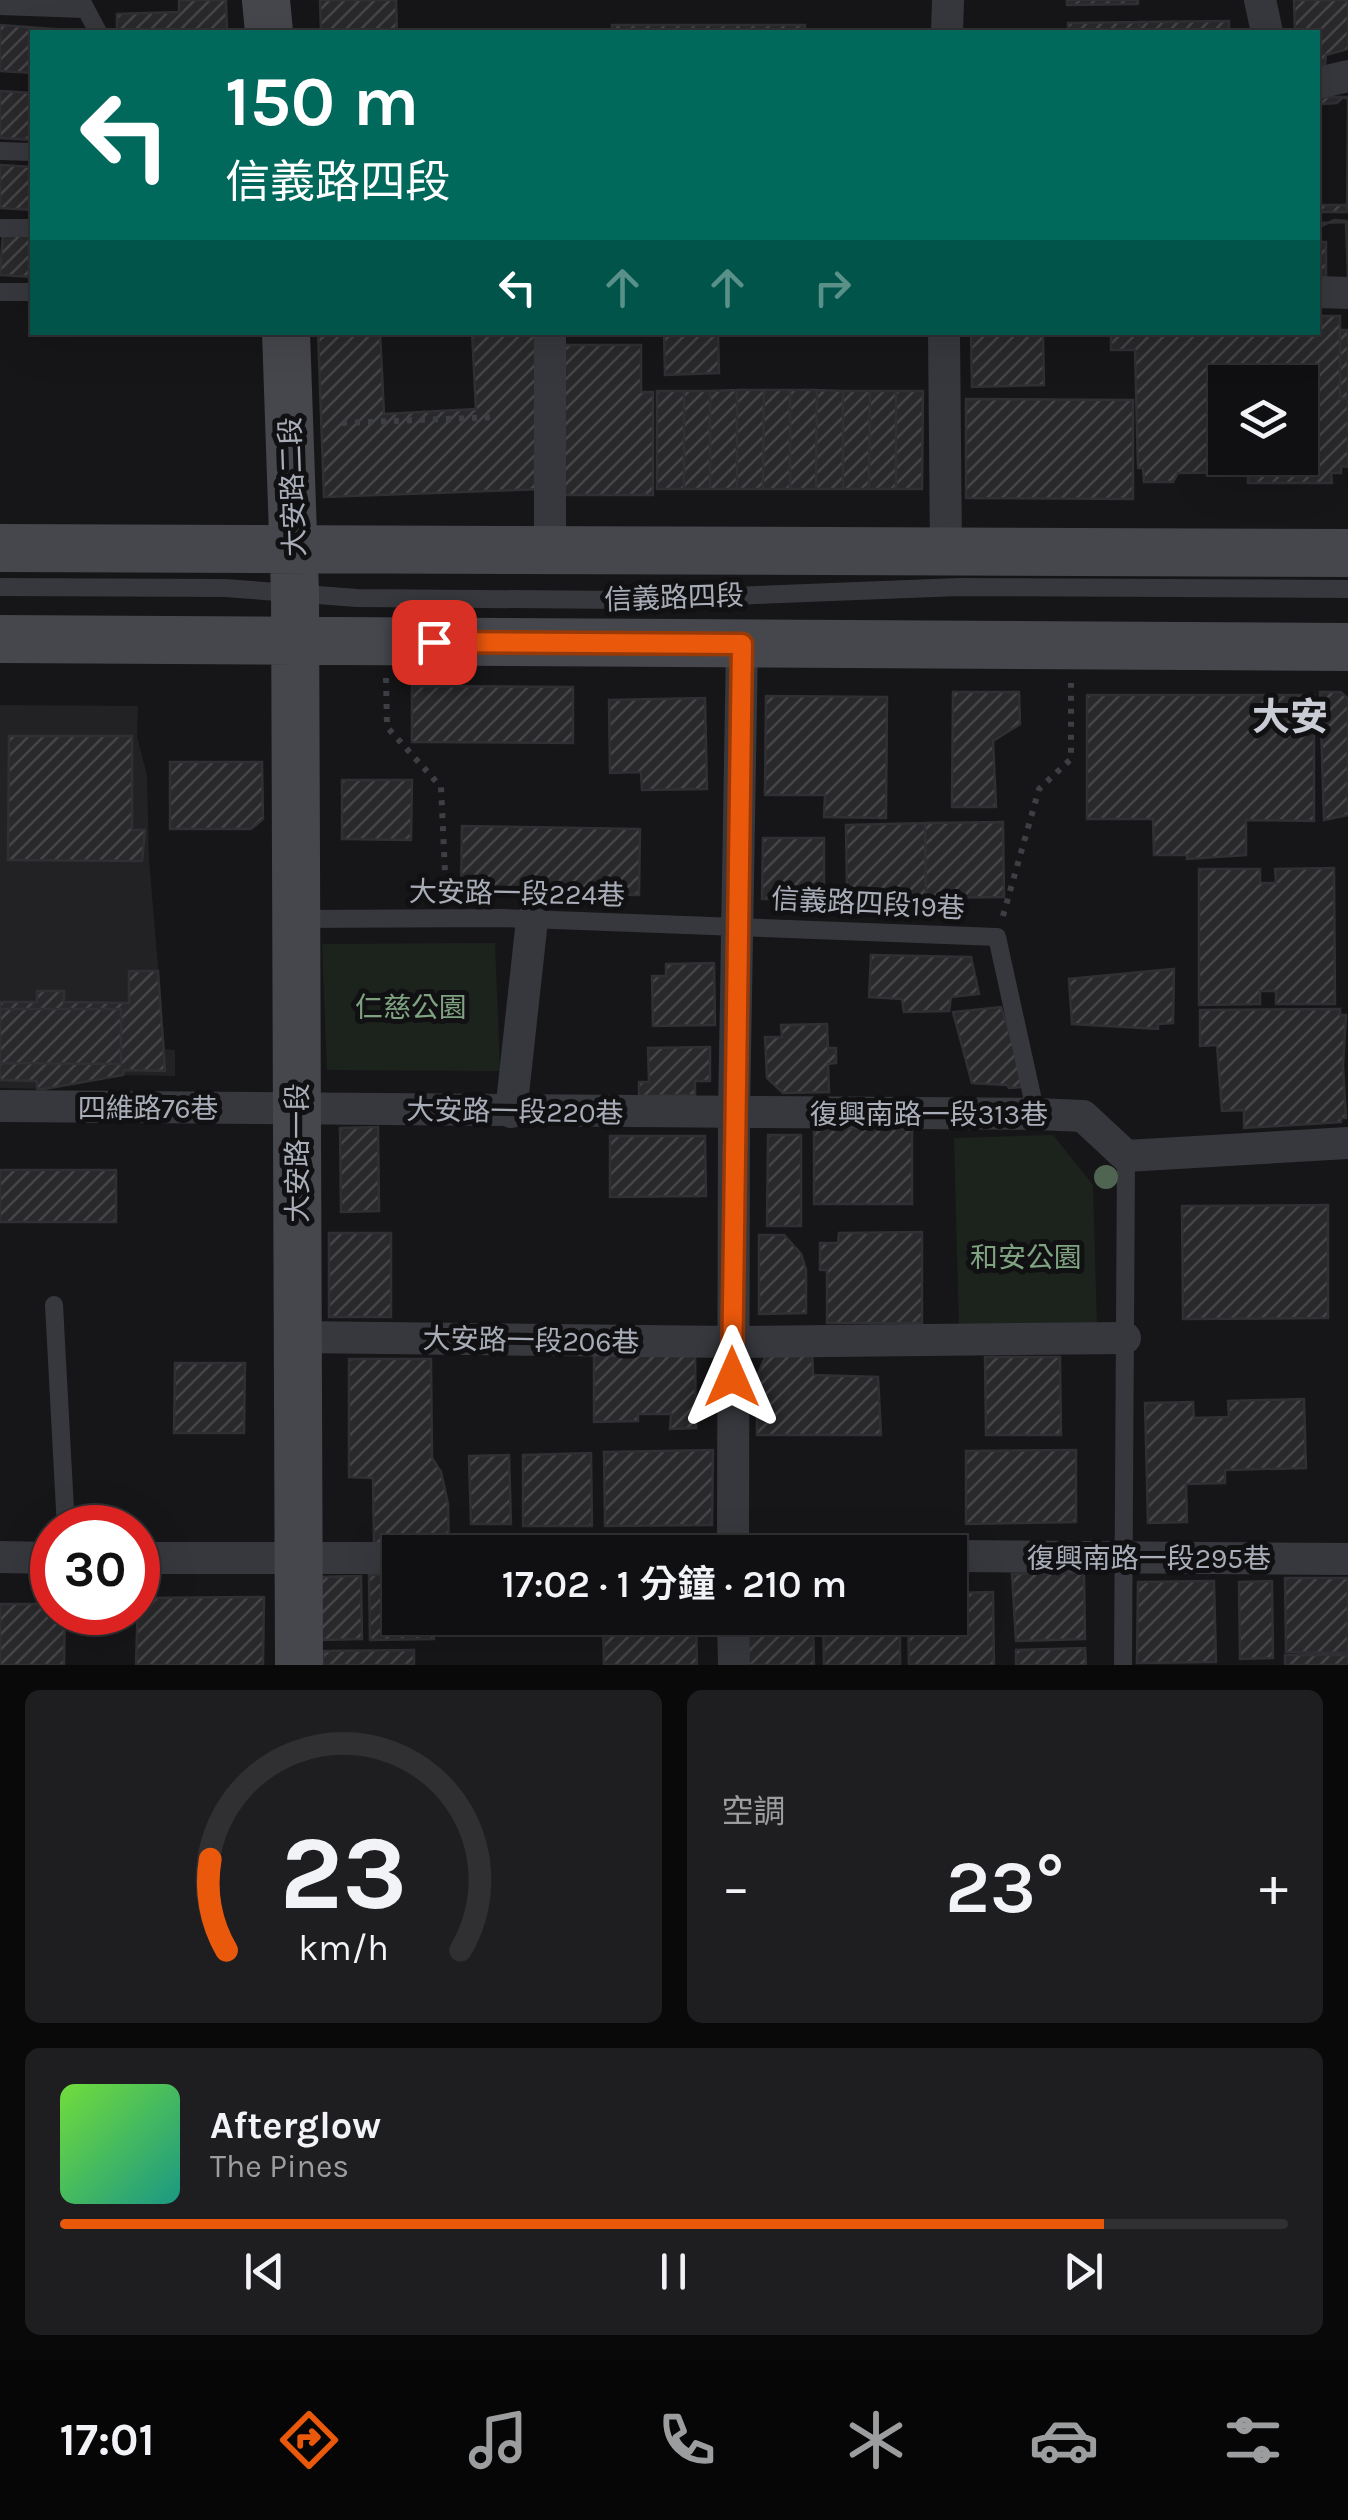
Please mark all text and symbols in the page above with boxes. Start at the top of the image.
text: 150 m [225,61,419,143]
icon: left [60,70,190,200]
text: 信義路四段 [225,156,450,208]
icon: left [490,260,545,315]
icon: ahead [595,260,650,315]
icon: ahead [700,260,755,315]
icon: right [805,260,860,315]
map controls [1208,365,1318,475]
button: layers [1208,365,1318,475]
street label: 大安路二段 [274,416,311,558]
street label: 信義路四段 [603,579,745,616]
pin [392,600,477,685]
icon: arrive [407,615,462,670]
district label: 大安 [1252,695,1328,740]
street label: 大安路一段224巷 [409,875,625,912]
street label: 信義路四段19巷 [770,882,965,925]
park label: 仁慈公園 [355,991,467,1024]
street label: 大安路一段 [281,1083,314,1223]
street label: 四維路76巷 [77,1092,219,1125]
street label: 大安路一段220巷 [406,1093,624,1130]
street label: 復興南路一段313巷 [810,1098,1048,1131]
park label: 和安公園 [970,1241,1082,1274]
street label: 大安路一段206巷 [422,1322,640,1359]
position arrow [680,1325,784,1429]
speed limit sign: 30 [30,1505,160,1635]
street label: 復興南路一段295巷 [1027,1542,1271,1575]
text: 17:02 · 1 分鐘 · 210 m [502,1562,847,1607]
text: 空調 [722,1793,786,1830]
text: 23 [279,1813,407,1934]
text: 23° [945,1843,1064,1931]
text: − [722,1855,750,1919]
text: + [1259,1855,1288,1919]
text: km/h [298,1927,389,1969]
text: Afterglow [210,2103,381,2148]
text: The Pines [210,2148,349,2185]
icon: previous [237,2244,292,2299]
icon: pause [646,2244,701,2299]
icon: next [1056,2244,1111,2299]
icon: directions [274,2405,344,2475]
icon: music [463,2405,533,2475]
icon: phone [652,2405,722,2475]
icon: climate [841,2405,911,2475]
icon: car [1029,2405,1099,2475]
icon: filters [1218,2405,1288,2475]
text: 17:01 [59,2414,155,2466]

